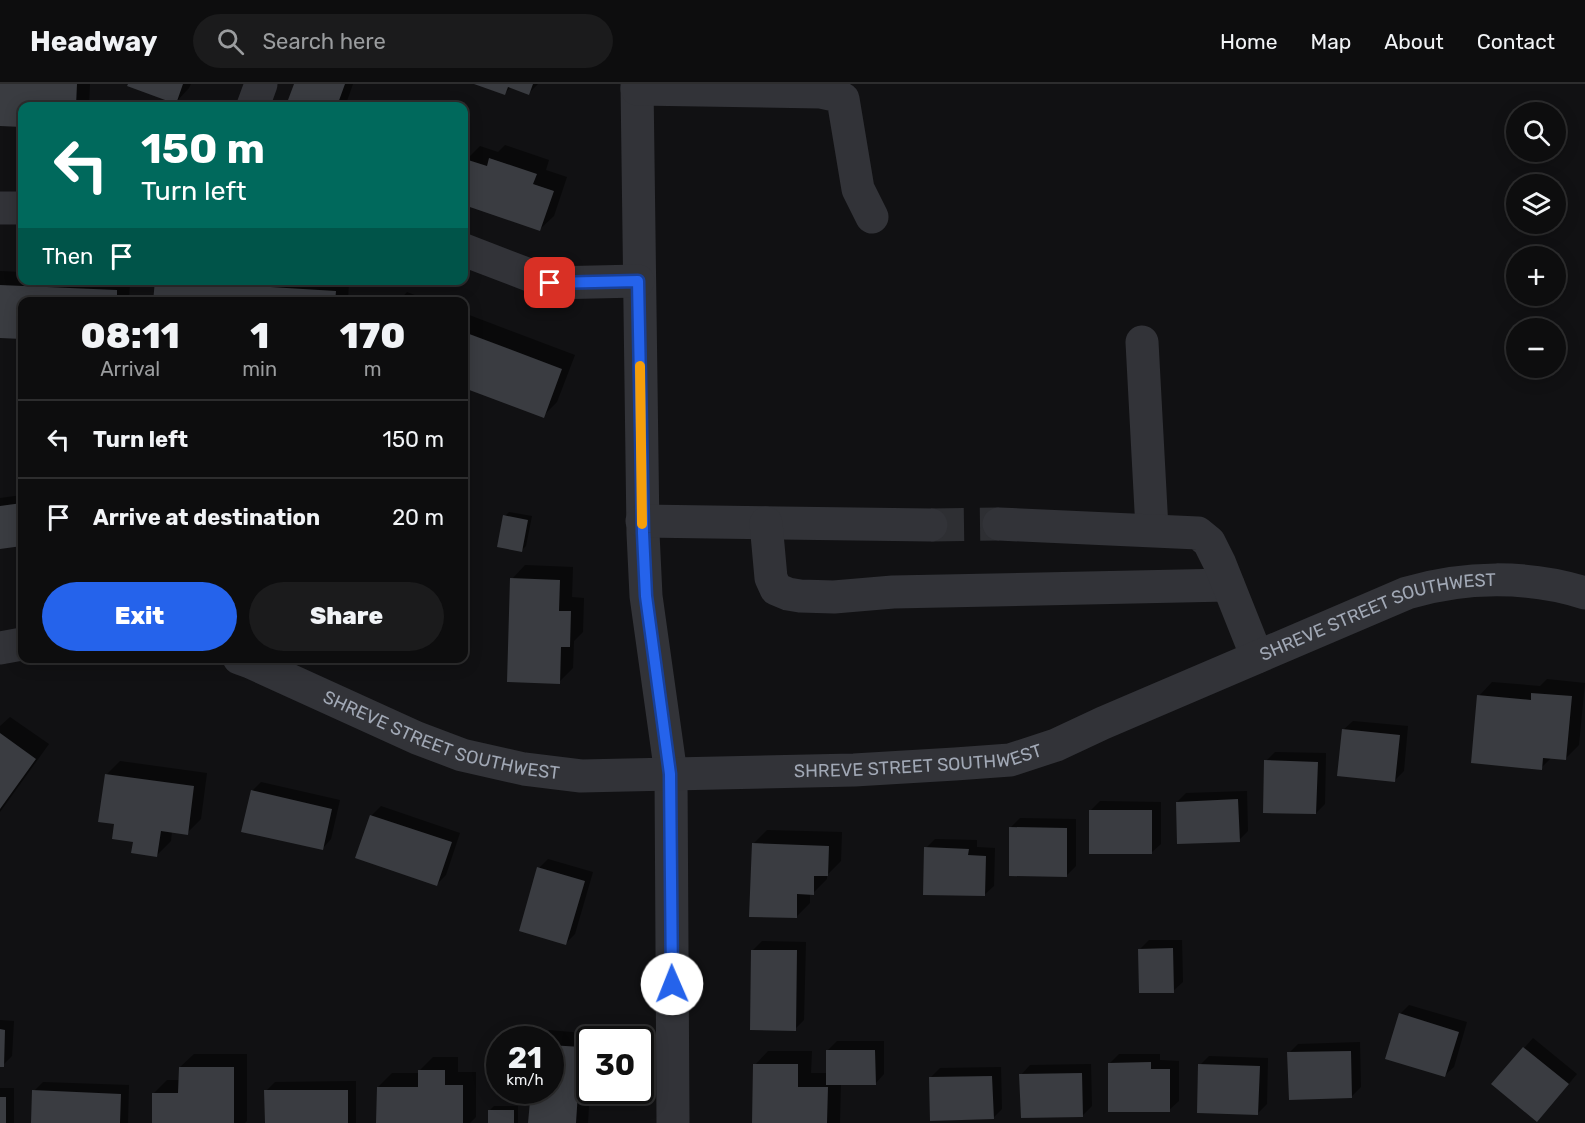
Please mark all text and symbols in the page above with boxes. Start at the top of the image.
search box [193,14,613,68]
text: Headway [30,25,157,58]
icon: search [214,25,247,58]
text: Search here [262,28,386,55]
text: Home [1220,29,1277,54]
text: Map [1310,29,1351,54]
text: About [1384,29,1444,54]
text: Contact [1477,29,1555,54]
map controls [1506,102,1566,378]
button: search [1506,102,1566,162]
text: 150 m [141,124,265,174]
icon: left [42,126,120,204]
button: layers [1506,174,1566,234]
text: Turn left [141,175,246,207]
icon: arrive [105,240,138,273]
text: Then [42,243,93,270]
button: + [1506,246,1566,306]
pin [524,257,575,308]
icon: arrive [533,266,566,299]
text: 08:11 [81,314,180,357]
text: 1 [250,314,269,357]
text: 170 [340,314,405,357]
button: − [1506,318,1566,378]
text: Arrival [100,357,160,381]
text: min [242,357,277,381]
text: m [364,357,381,381]
icon: left [42,423,75,456]
text: Turn left [93,426,188,453]
text: 150 m [383,426,444,453]
icon: arrive [42,501,75,534]
text: Arrive at destination [93,504,320,531]
text: 20 m [392,504,444,531]
street label: SHREVE STREET SOUTHWEST [1256,569,1496,666]
button: Exit [42,582,237,651]
button: Share [249,582,444,651]
street label: SHREVE STREET SOUTHWEST [320,686,561,784]
street label: SHREVE STREET SOUTHWEST [794,739,1045,782]
position arrow [640,952,704,1016]
speed limit sign: 30 [576,1026,654,1104]
text: 21 [508,1040,542,1076]
text: km/h [506,1071,544,1089]

